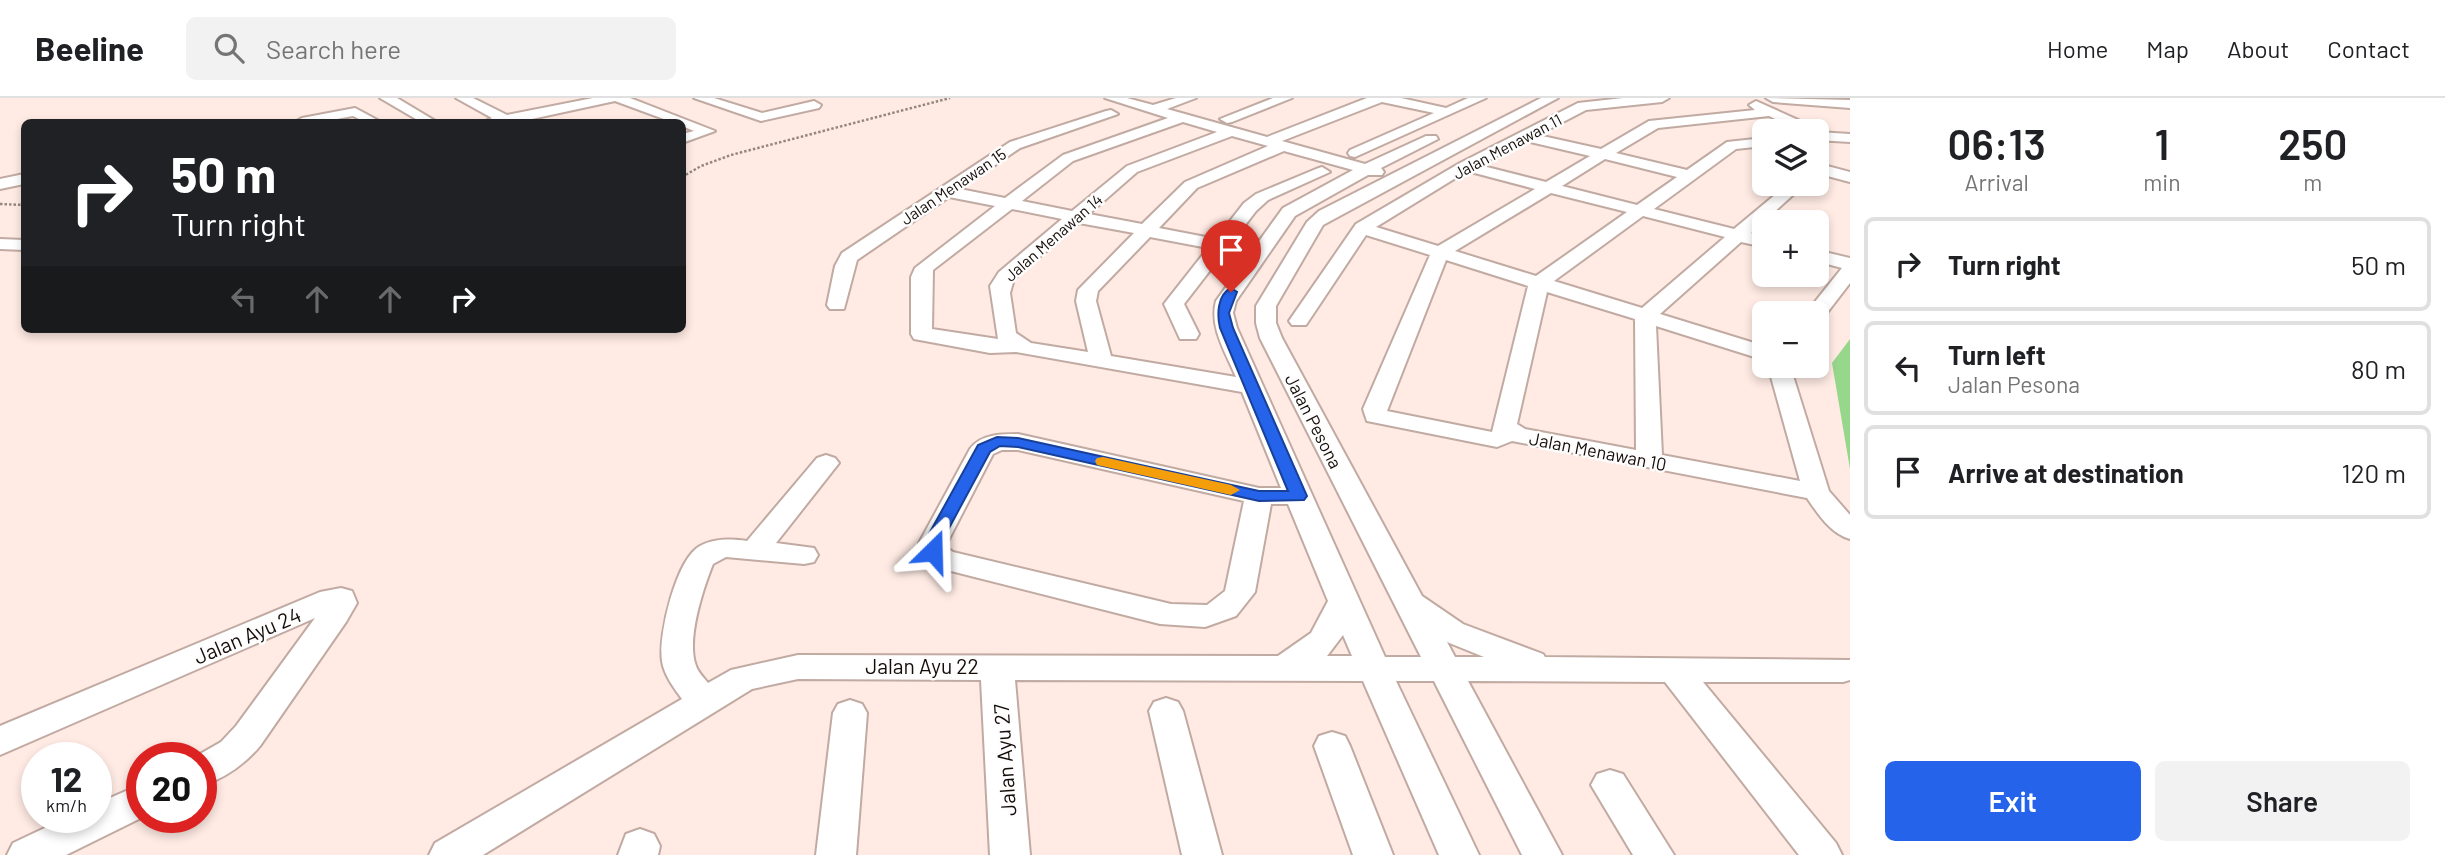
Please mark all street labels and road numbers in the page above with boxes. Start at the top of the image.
street label: Jalan Menawan 11 [1449,109,1565,183]
street label: Jalan Menawan 15 [897,144,1009,228]
street label: Jalan Menawan 14 [1000,189,1106,285]
street label: Jalan Pesona [1281,370,1347,472]
street label: Jalan Menawan 10 [1528,427,1668,475]
street label: Jalan Ayu 24 [190,601,304,669]
street label: Jalan Ayu 22 [865,653,979,678]
street label: Jalan Ayu 27 [988,703,1020,817]

